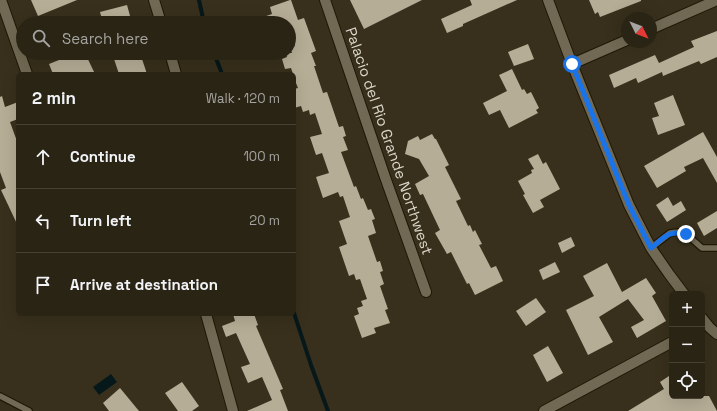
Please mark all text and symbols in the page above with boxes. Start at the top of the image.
north arrow [621,12,657,48]
search box [16,16,296,60]
street label: Palacio del Rio Grande Northwest [342,25,437,257]
icon: search [30,27,52,49]
text: Search here [62,29,148,48]
route start [563,55,581,73]
text: 2 min [32,87,76,109]
text: Walk · 120 m [206,90,280,107]
icon: ahead [32,146,54,168]
text: Continue [70,147,136,166]
text: 100 m [243,148,280,165]
icon: left [32,210,54,232]
text: Turn left [70,211,132,230]
text: 20 m [249,212,280,229]
route end [677,225,695,243]
icon: arrive [32,274,54,296]
text: Arrive at destination [70,275,218,294]
map controls [669,291,705,399]
button: + [669,291,705,327]
button: − [669,327,705,363]
button: locate [669,363,705,399]

